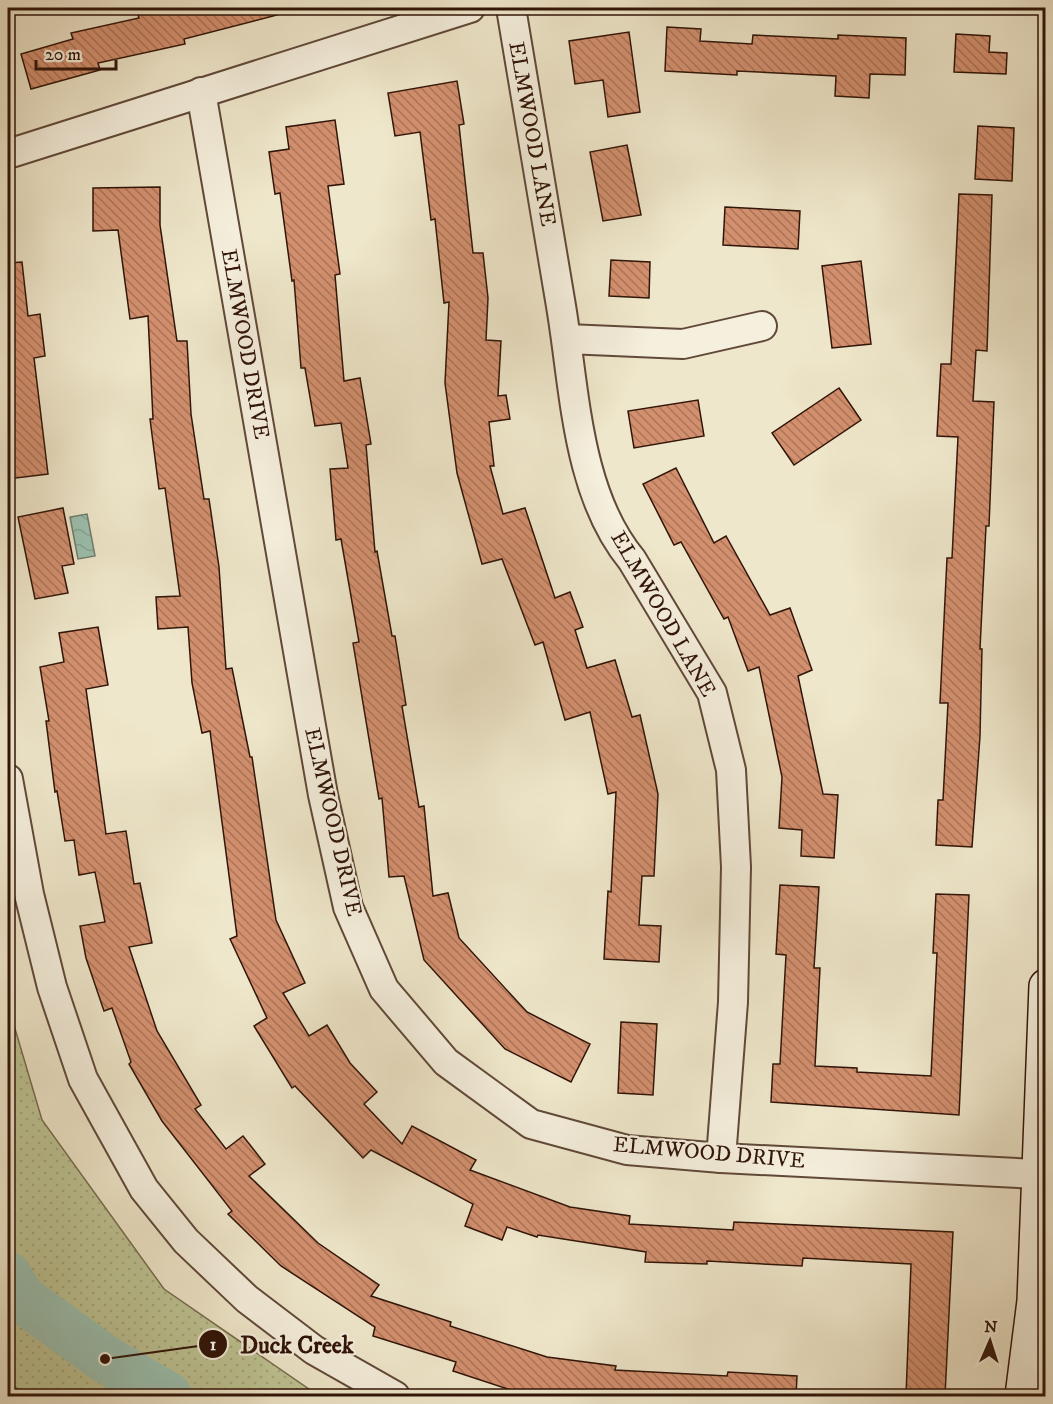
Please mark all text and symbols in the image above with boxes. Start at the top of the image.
scale bar [36,33,116,71]
street label: ELMWOOD LANE [502,39,562,229]
text: 20 m [45,44,81,66]
street label: ELMWOOD DRIVE [215,247,275,441]
street label: ELMWOOD LANE [604,526,722,702]
street label: ELMWOOD DRIVE [298,725,368,919]
street label: ELMWOOD DRIVE [612,1131,806,1175]
north arrow [960,1311,1020,1371]
text: N [984,1317,998,1337]
callout: Duck Creek [198,1323,365,1365]
text: Duck Creek [240,1331,355,1361]
text: 1 [210,1334,217,1356]

